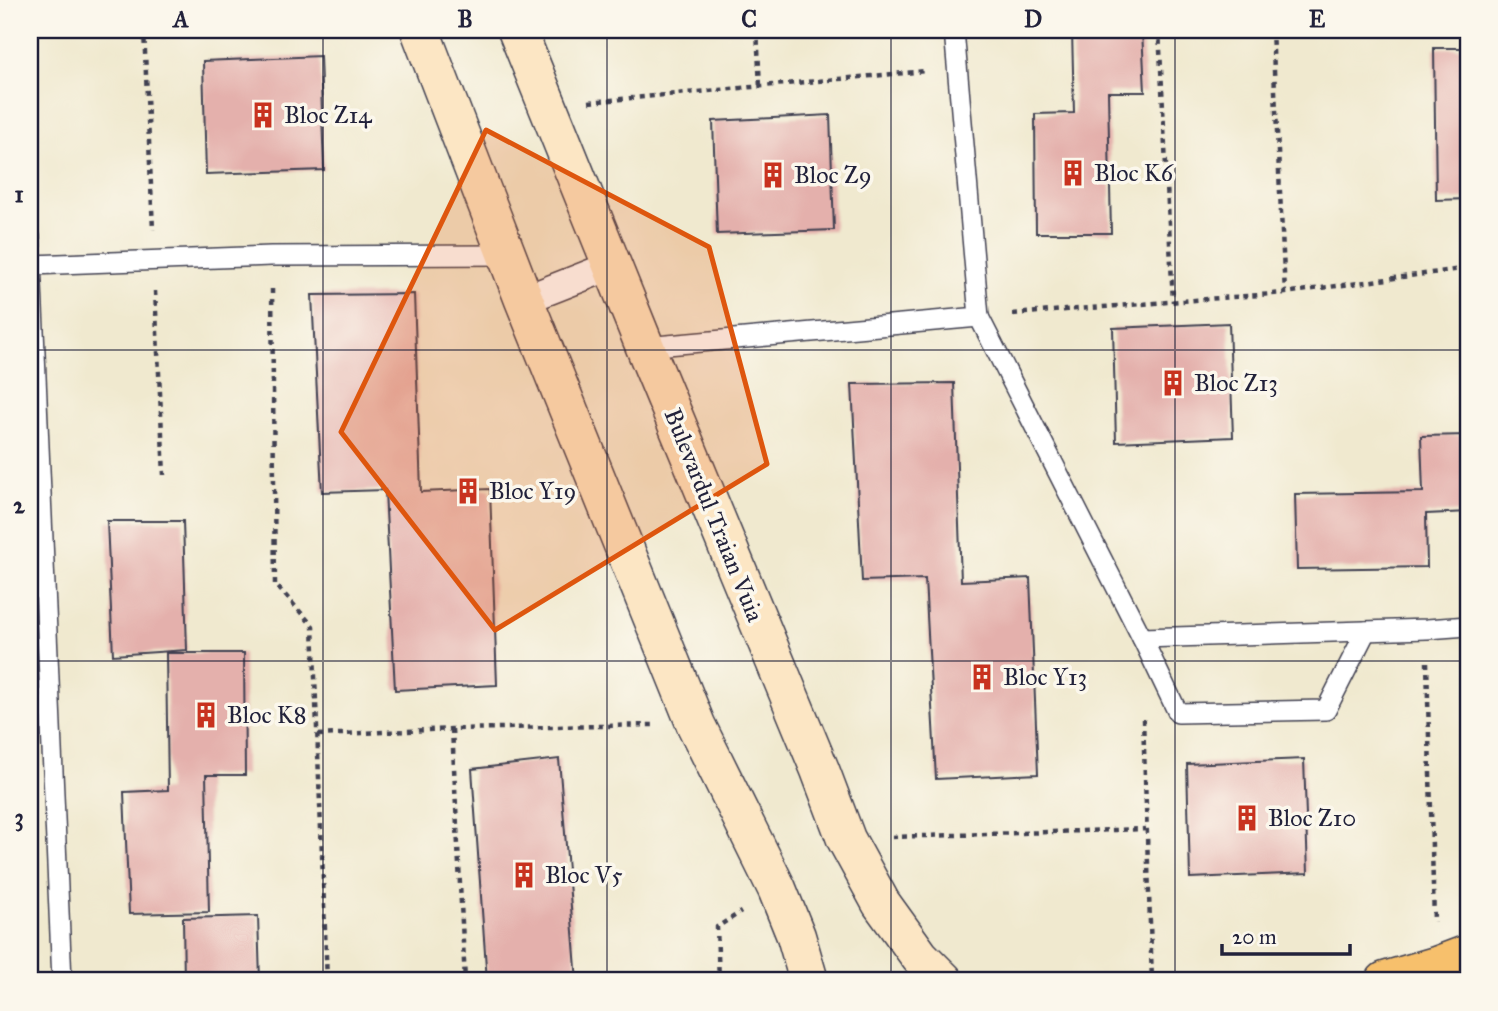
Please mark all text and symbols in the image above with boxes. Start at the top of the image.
text: A [171,5,189,33]
text: B [457,5,473,33]
text: C [741,5,757,33]
text: D [1024,5,1042,33]
text: E [1309,5,1326,33]
building icon: Bloc Z14 [248,100,278,130]
place label: Bloc Z14 [284,100,372,130]
building icon: Bloc K6 [1058,158,1088,188]
place label: Bloc K6 [1094,158,1174,188]
building icon: Bloc Z9 [758,160,788,190]
place label: Bloc Z9 [794,160,872,190]
text: 1 [14,180,24,208]
building icon: Bloc Z13 [1158,368,1188,398]
place label: Bloc Z13 [1194,368,1278,398]
street label: Bulevardul Traian Vuia [658,404,771,627]
building icon: Bloc Y19 [453,476,483,506]
place label: Bloc Y19 [489,476,576,506]
text: 2 [13,491,25,519]
building icon: Bloc Y13 [967,662,997,692]
place label: Bloc Y13 [1003,662,1087,692]
building icon: Bloc K8 [191,700,221,730]
place label: Bloc K8 [227,700,307,730]
text: 3 [14,803,24,832]
building icon: Bloc Z10 [1232,803,1262,833]
place label: Bloc Z10 [1268,803,1356,833]
building icon: Bloc V5 [509,860,539,890]
place label: Bloc V5 [545,860,623,890]
scale bar [1222,913,1349,957]
text: 20 m [1232,924,1277,950]

